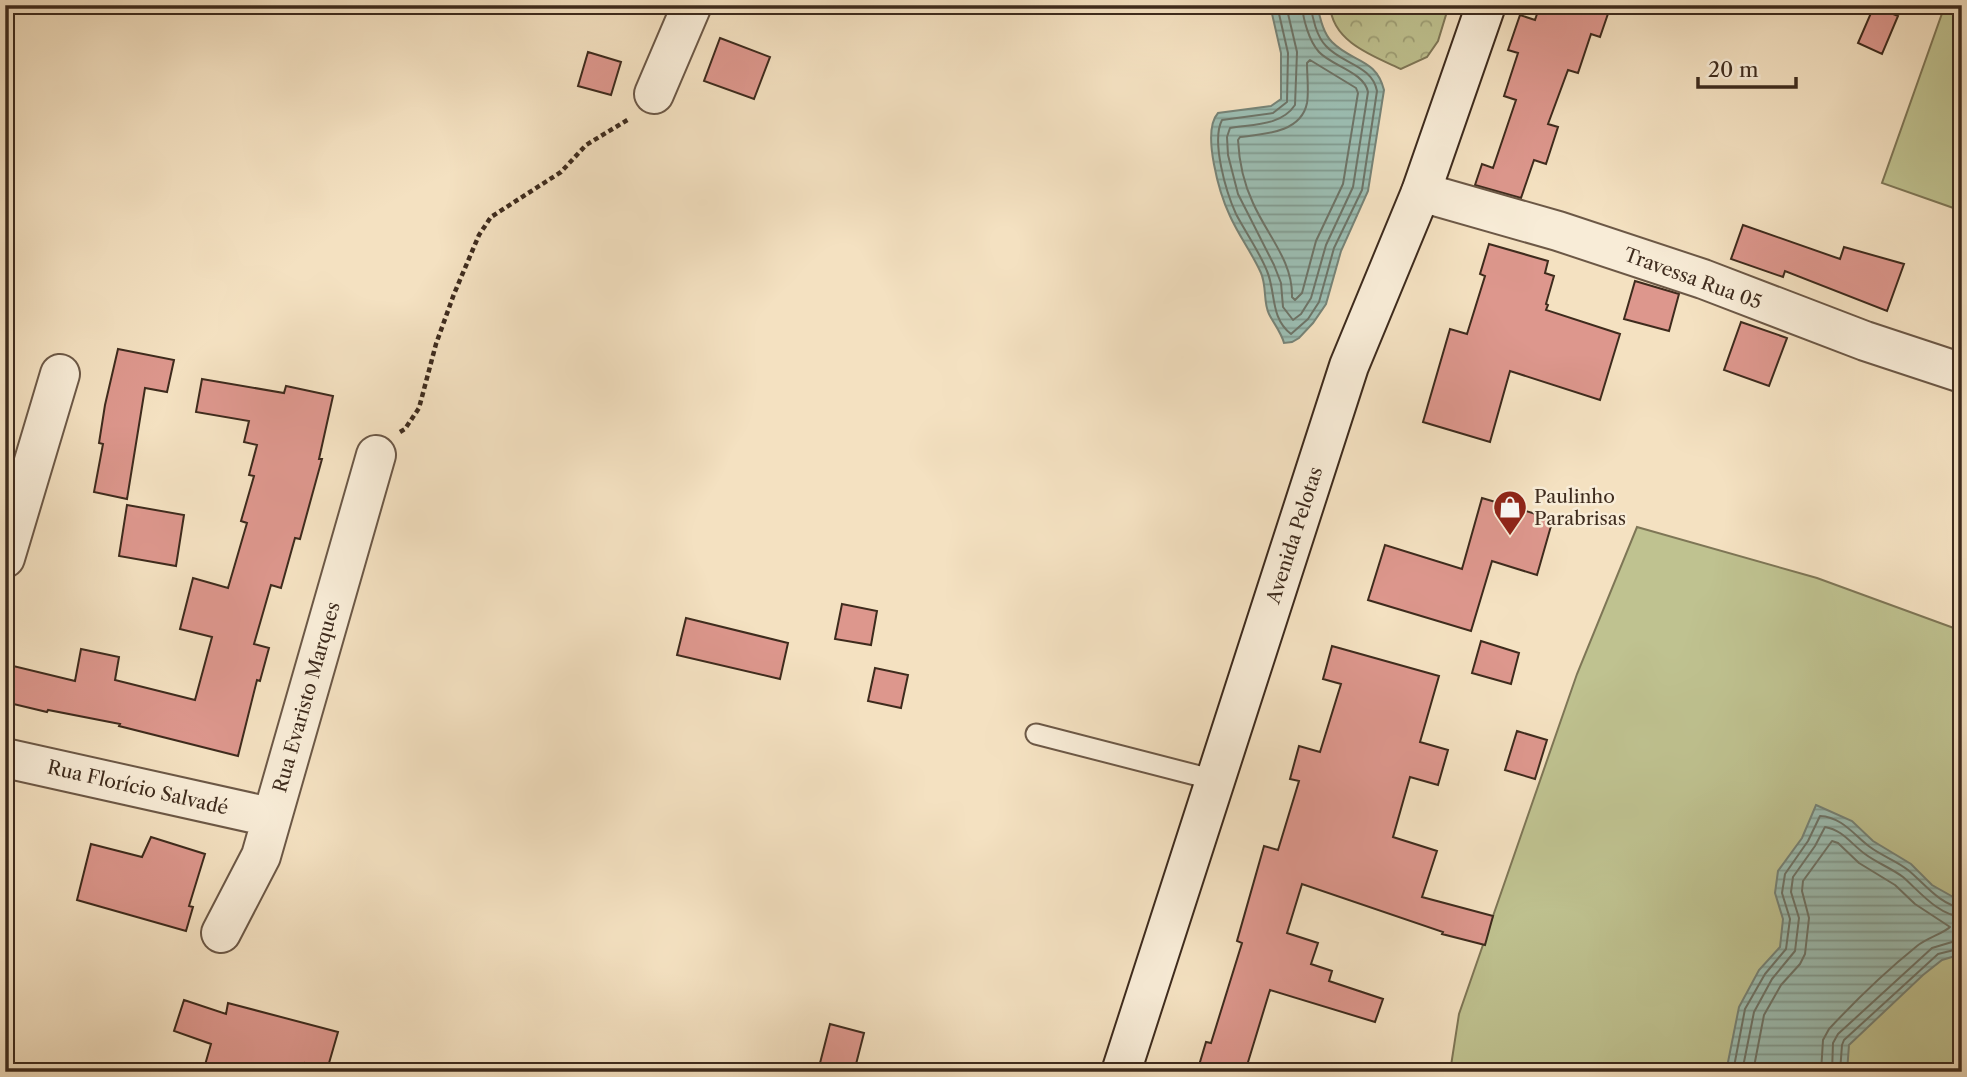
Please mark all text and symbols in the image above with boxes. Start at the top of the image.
scale bar [1698,46,1796,90]
text: 20 m [1708,57,1759,82]
street label: Travessa Rua 05 [1621,243,1765,314]
street label: Avenida Pelotas [1261,464,1327,607]
place label: Paulinho Parabrisas [1534,485,1626,530]
shop icon: Paulinho Parabrisas [1491,488,1529,537]
street label: Rua Evaristo Marques [268,599,345,795]
street label: Rua Florício Salvadé [45,755,231,820]

